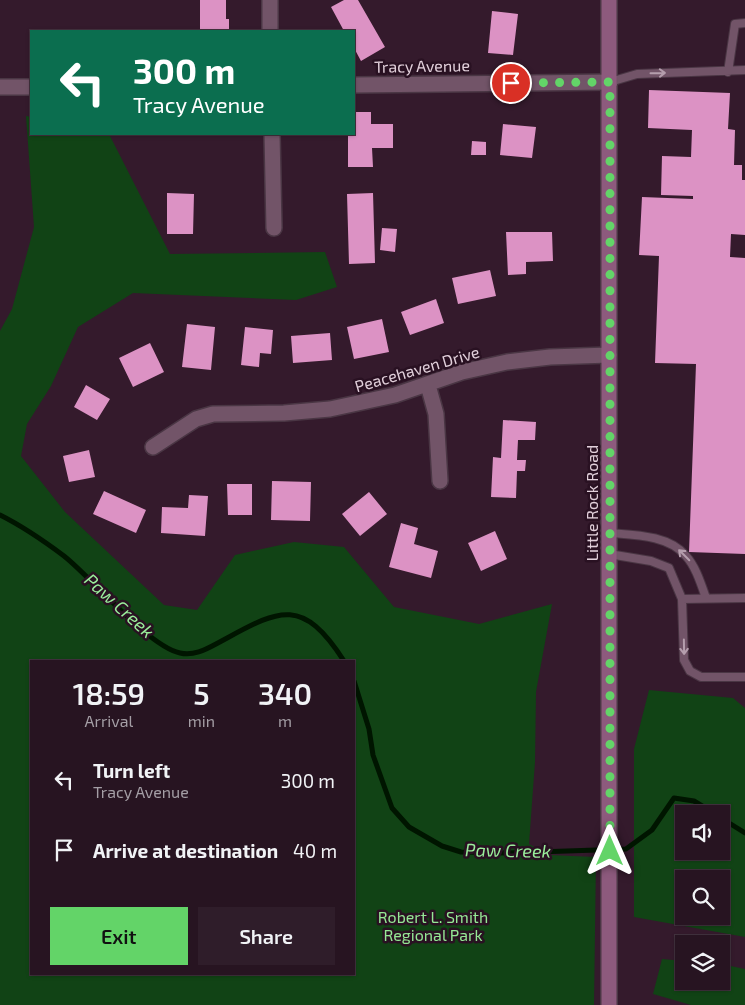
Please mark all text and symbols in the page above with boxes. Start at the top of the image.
text: 300 m [133,49,235,91]
icon: left [50,50,115,115]
street label: Tracy Avenue [374,55,470,76]
pin [490,62,532,104]
one-way arrow [649,68,665,78]
icon: arrive [497,69,525,97]
text: Tracy Avenue [133,91,265,117]
street label: Peacehaven Drive [352,342,481,395]
street label: Little Rock Road [582,445,601,561]
one-way arrow [678,549,690,562]
water label: Paw Creek [80,568,159,642]
one-way arrow [679,639,689,655]
text: 18:59 [73,675,145,711]
text: 5 [193,675,210,711]
text: 340 [258,675,312,711]
text: Arrival [85,711,133,730]
text: min [188,711,215,730]
text: m [278,711,292,730]
text: Turn left [93,759,170,782]
icon: left [50,766,78,794]
text: 300 m [281,769,335,792]
text: Tracy Avenue [93,782,189,801]
map controls [675,805,730,990]
button: sound [675,805,730,860]
position arrow [583,824,635,876]
icon: arrive [50,836,78,864]
water label: Paw Creek [465,838,551,862]
text: Arrive at destination [93,839,278,862]
text: 40 m [293,839,337,862]
button: search [675,870,730,925]
button: Exit [50,907,188,965]
button: Share [198,907,335,965]
park label: Robert L. Smith Regional Park [378,907,488,944]
button: layers [675,935,730,990]

